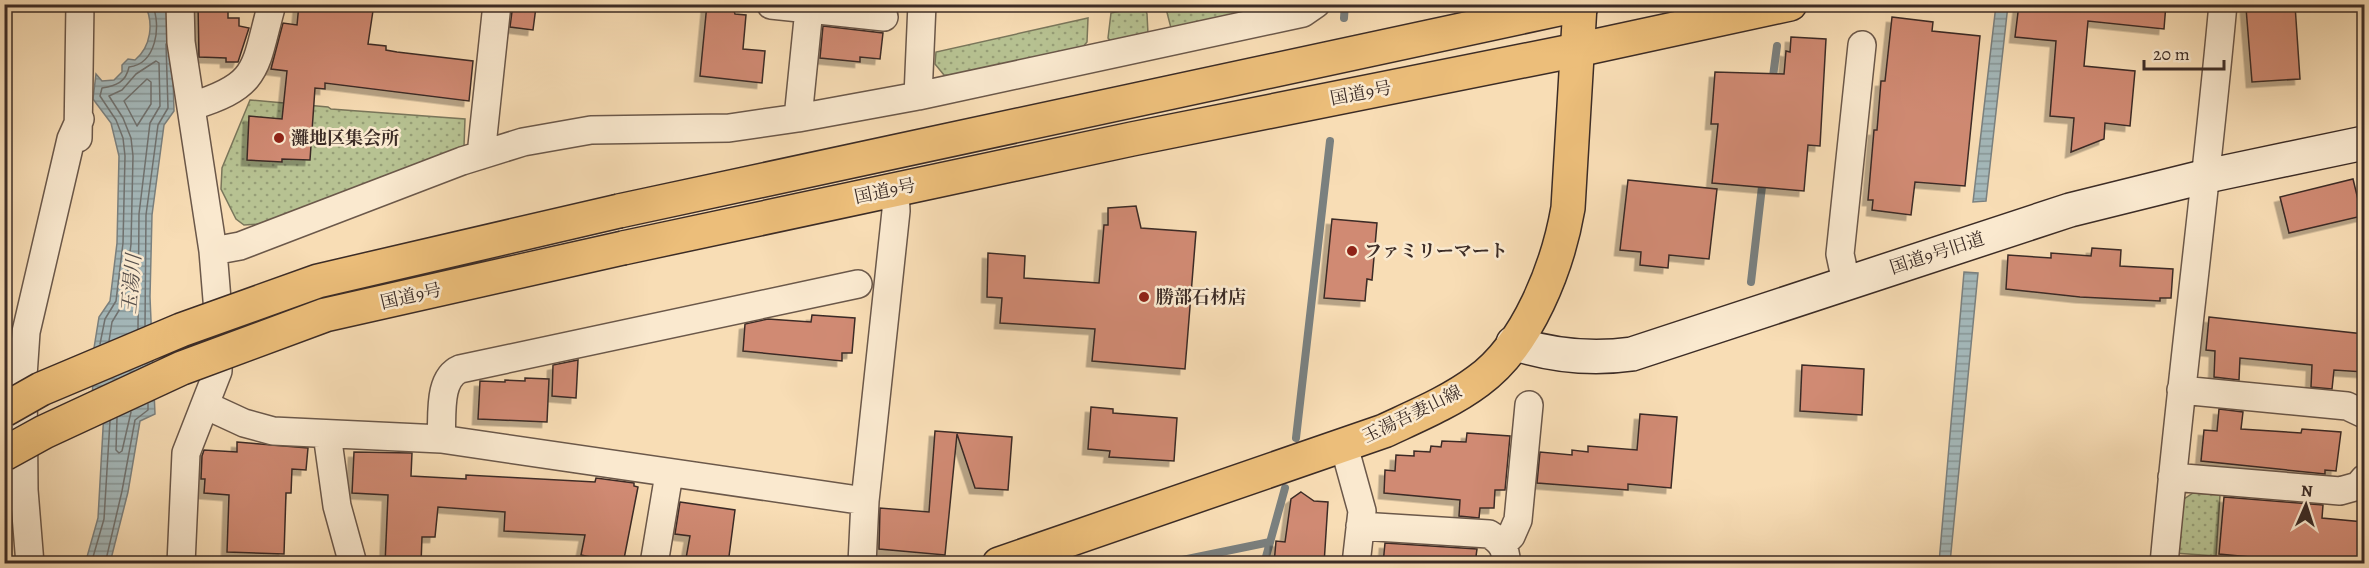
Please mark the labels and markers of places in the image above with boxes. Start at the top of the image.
place label: 灘地区集会所 [291,126,399,150]
marker: 灘地区集会所 [272,131,286,145]
place label: ファミリーマート [1364,239,1508,263]
marker: ファミリーマート [1345,244,1359,258]
place label: 勝部石材店 [1156,285,1246,309]
marker: 勝部石材店 [1137,290,1151,304]

